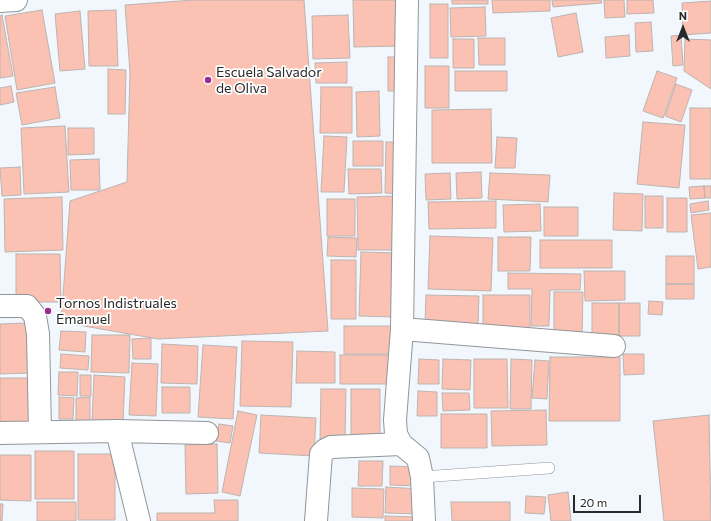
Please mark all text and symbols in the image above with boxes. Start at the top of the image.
north arrow [663,8,703,48]
text: N [679,9,687,22]
place label: Escuela Salvador de Oliva [216,64,322,96]
marker: Escuela Salvador de Oliva [203,75,213,85]
place label: Tornos Indistruales Emanuel [56,295,177,328]
marker: Tornos Indistruales Emanuel [43,306,53,316]
scale bar [575,487,643,513]
text: 20 m [580,495,607,509]

